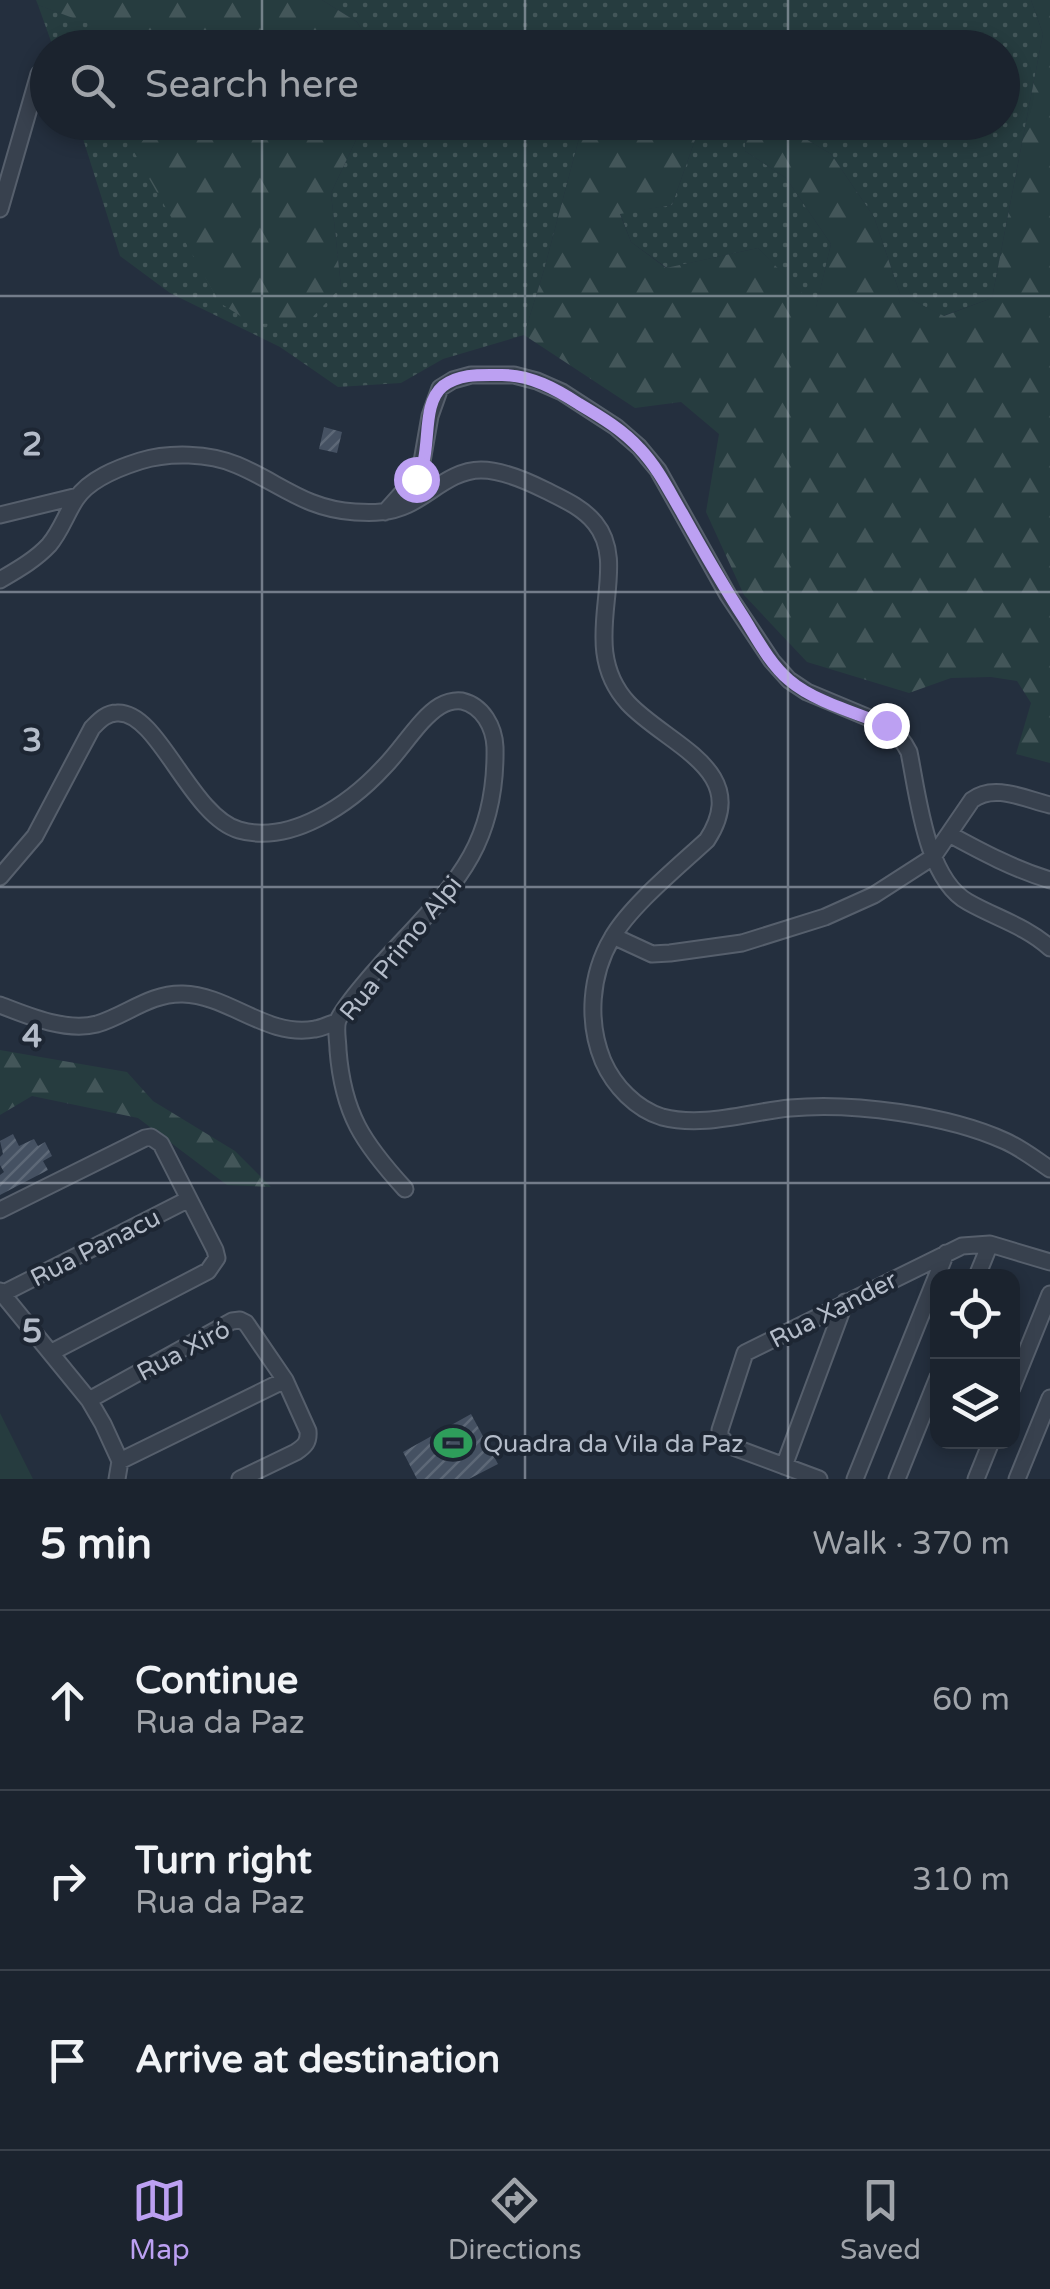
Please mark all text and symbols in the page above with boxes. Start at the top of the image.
search box [30,30,1020,140]
icon: search [65,58,120,113]
text: Search here [145,62,359,108]
text: 2 [22,426,42,464]
route start [394,457,440,503]
route end [864,703,910,749]
text: 3 [22,722,42,760]
street label: Rua Primo Alpi [333,870,468,1027]
text: 4 [22,1018,42,1056]
street label: Rua Panacu [26,1202,165,1293]
street label: Rua Xander [765,1265,903,1355]
map controls [930,1269,1020,1449]
button: locate [930,1269,1020,1359]
text: 5 [22,1313,42,1351]
street label: Rua Xiró [132,1314,235,1388]
button: layers [930,1359,1020,1449]
sports icon: Quadra da Vila da Paz [432,1422,474,1464]
place label: Quadra da Vila da Paz [483,1429,744,1459]
text: 5 min [40,1519,152,1570]
text: Walk · 370 m [813,1525,1010,1563]
text: Continue [135,1658,298,1704]
icon: ahead [40,1673,95,1728]
text: 60 m [932,1681,1010,1719]
text: Rua da Paz [135,1704,305,1742]
text: Turn right [135,1838,312,1884]
icon: right [40,1853,95,1908]
text: 310 m [912,1861,1010,1899]
text: Rua da Paz [135,1884,305,1922]
icon: arrive [40,2033,95,2088]
text: Arrive at destination [135,2037,500,2083]
tab: Map [129,2173,190,2267]
tab: Directions [448,2173,582,2267]
tab: Saved [840,2173,921,2267]

